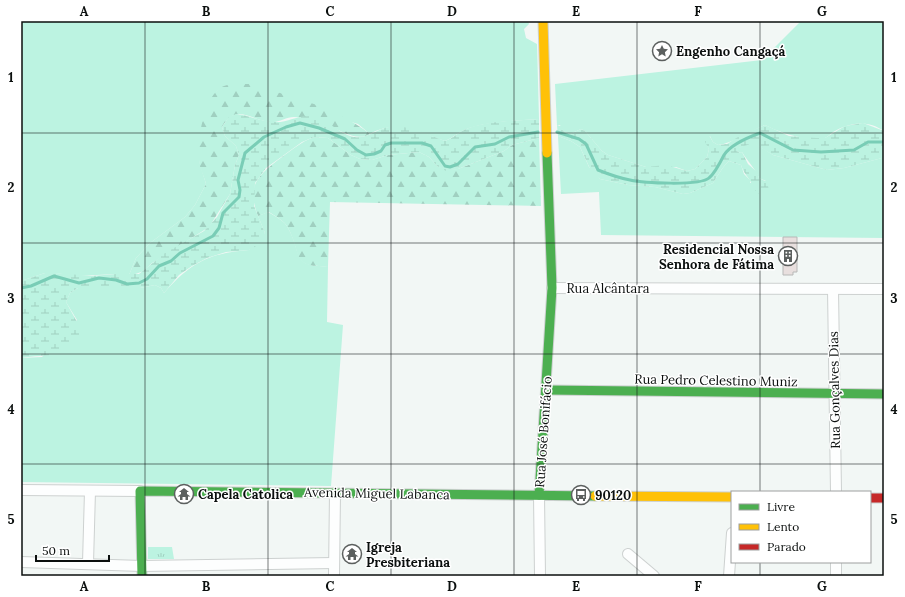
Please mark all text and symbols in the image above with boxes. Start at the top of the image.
text: A [80,3,89,20]
text: B [202,3,211,20]
text: C [326,3,335,20]
text: D [447,3,457,20]
text: E [572,3,580,20]
text: F [694,3,702,20]
text: G [817,3,827,20]
place icon: Engenho Cangaçá [651,40,673,62]
place label: Engenho Cangaçá [676,43,785,60]
text: 1 [8,69,14,86]
text: 1 [891,69,897,86]
text: 2 [8,179,15,196]
text: 2 [891,179,898,196]
place label: Residencial Nossa Senhora de Fátima [659,241,774,273]
building icon: Residencial Nossa Senhora de Fátima [777,245,799,267]
street label: Rua Alcântara [566,280,650,297]
text: 3 [7,290,15,307]
text: 3 [890,290,898,307]
street label: Rua Gonçalves Dias [825,331,844,449]
street label: Rua Pedro Celestino Muniz [634,371,798,390]
street label: Rua José Bonifácio [531,375,556,488]
text: 4 [7,401,15,418]
text: 4 [890,401,898,418]
temple icon: Capela Catolica [173,483,195,505]
street label: Avenida Miguel Labanca [303,484,450,503]
bus stop icon: 90120 [570,484,592,506]
place label: Capela Catolica [198,486,293,503]
place label: 90120 [595,487,631,504]
legend [731,491,871,563]
text: Livre [767,499,795,514]
text: 5 [7,511,15,528]
text: 5 [890,511,898,528]
text: Lento [767,519,799,534]
scale bar [36,537,109,563]
place label: Igreja Presbiteriana [366,539,450,571]
text: Parado [767,539,806,554]
text: 50 m [42,543,70,558]
temple icon: Igreja Presbiteriana [341,543,363,565]
text: A [80,578,89,595]
text: B [202,578,211,595]
text: C [326,578,335,595]
text: D [447,578,457,595]
text: E [572,578,580,595]
text: F [694,578,702,595]
text: G [817,578,827,595]

